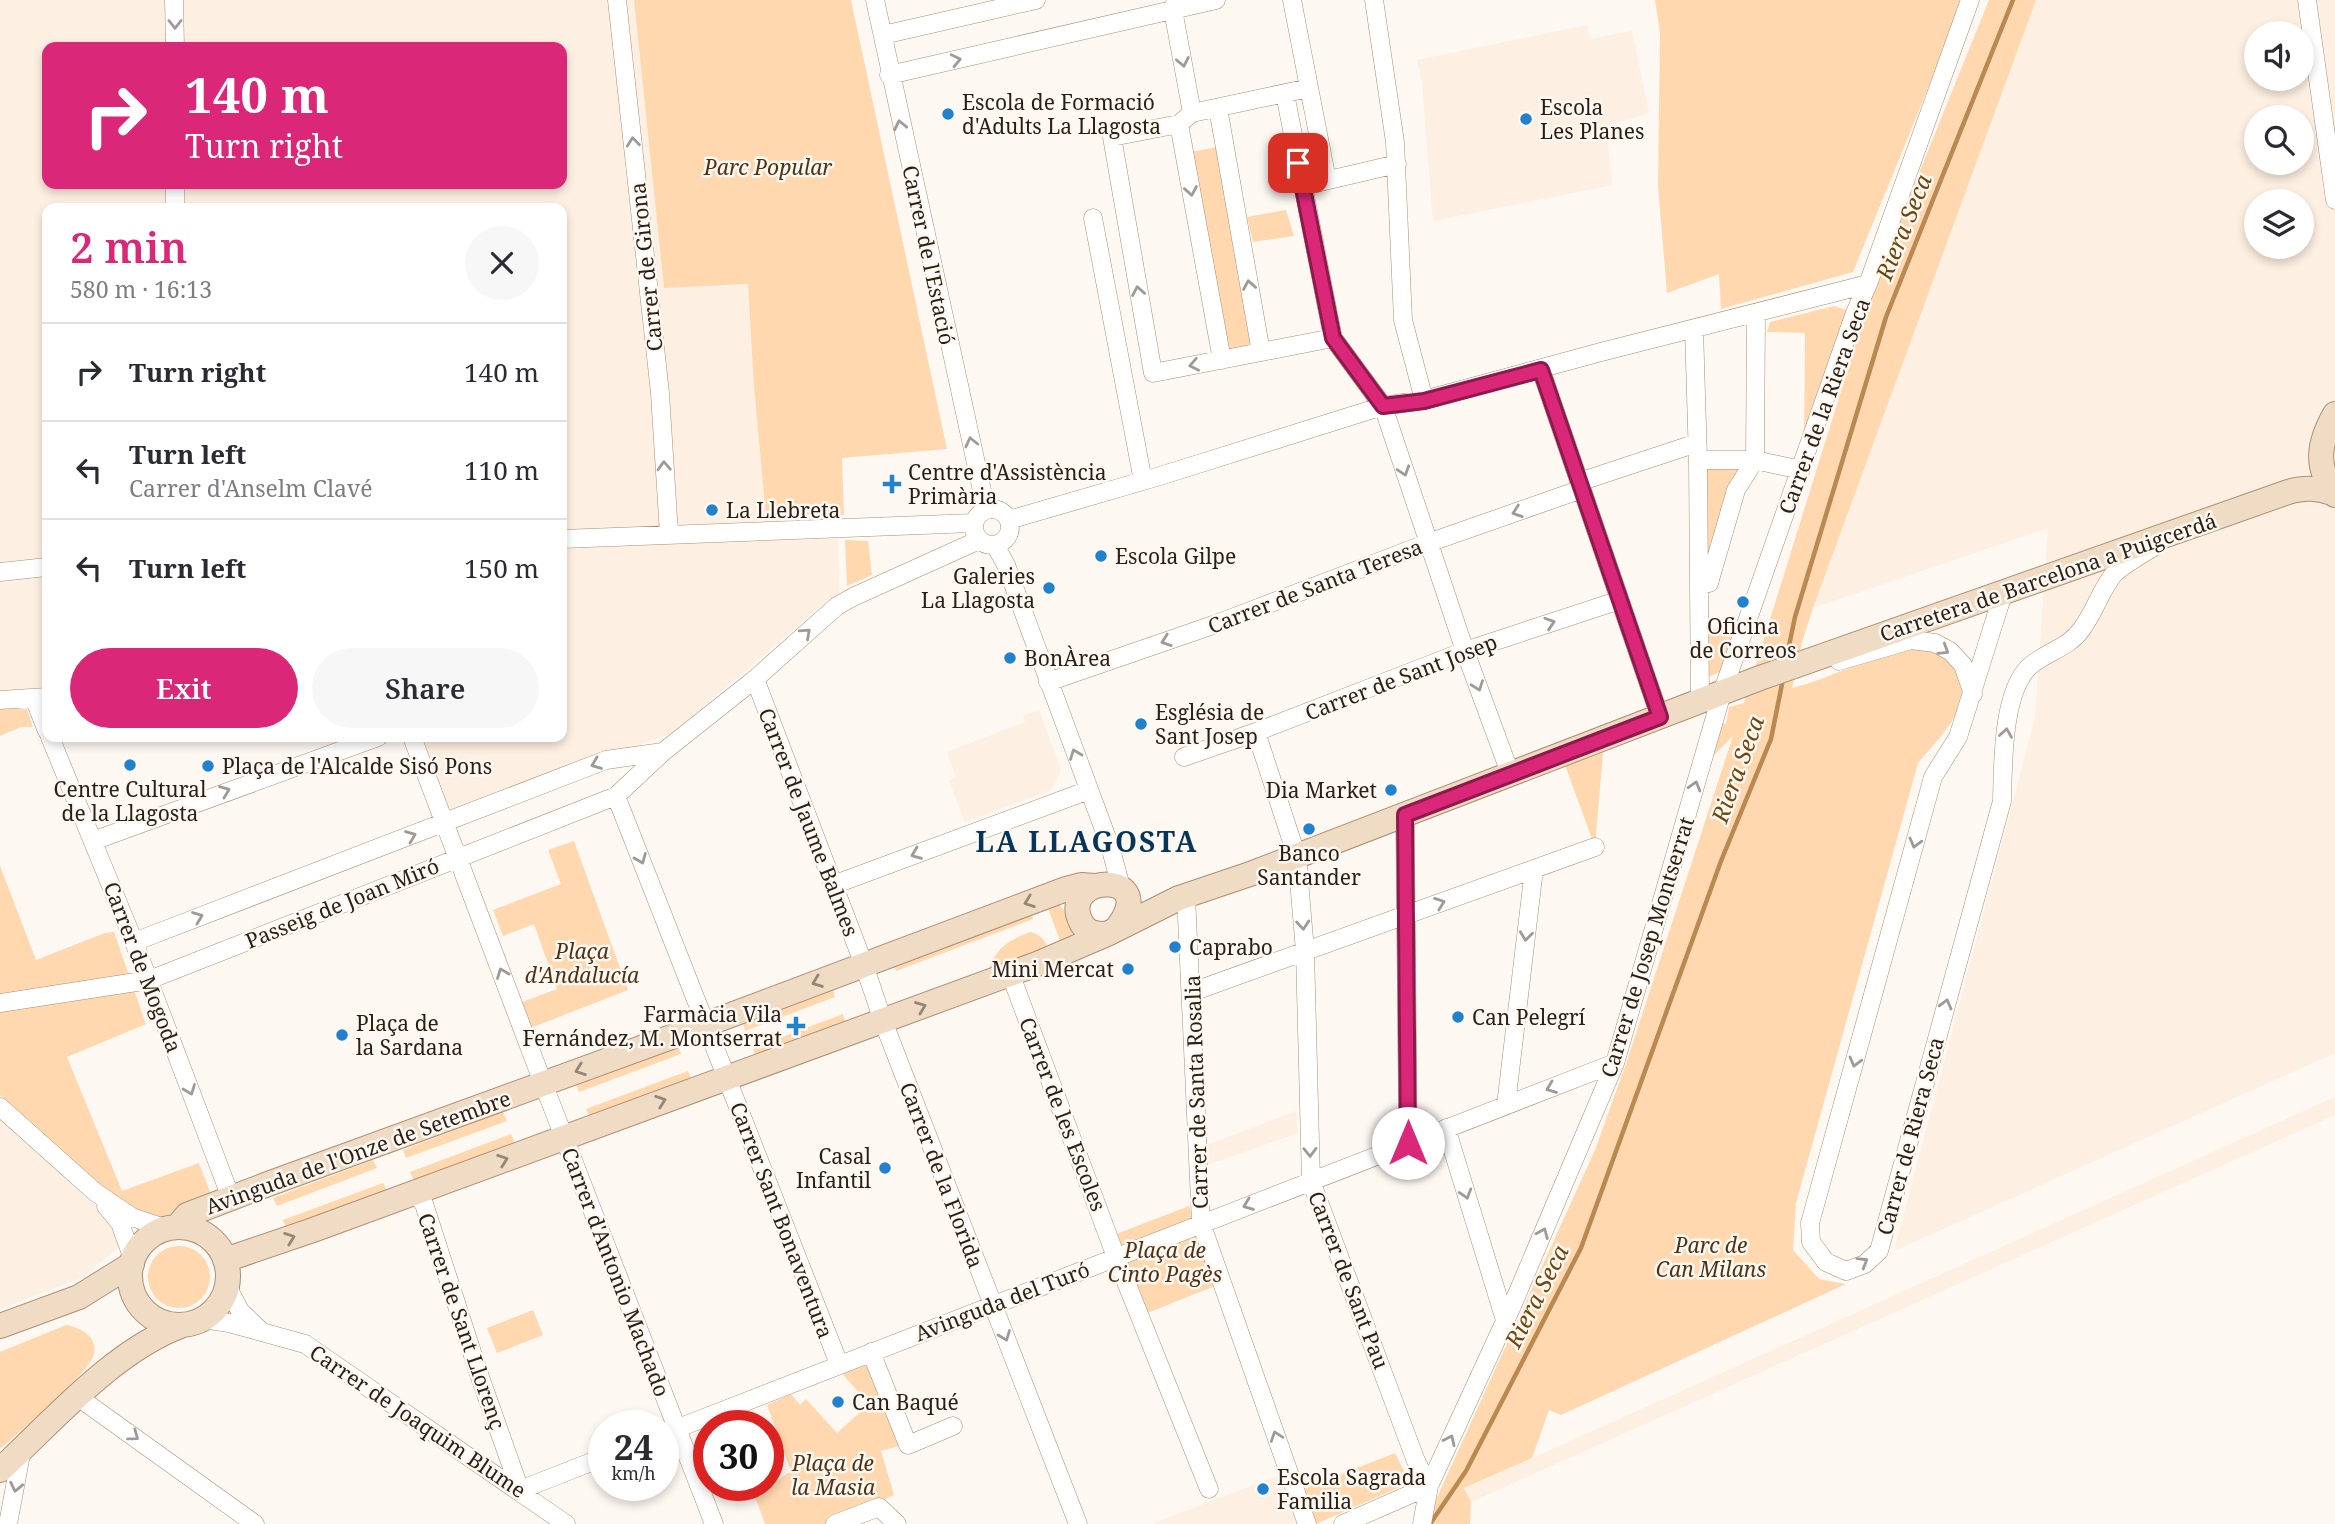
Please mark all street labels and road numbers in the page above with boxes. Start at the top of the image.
street label: Carrer de l'Estació [896,163,962,347]
street label: Carrer de Girona [623,181,669,353]
street label: Carrer de la Riera Seca [1772,294,1876,518]
street label: Carretera de Barcelona a Puigcerdá [1876,506,2220,648]
street label: Carrer de Santa Teresa [1204,532,1426,640]
street label: Carrer de Sant Josep [1301,627,1501,727]
street label: Carrer de Jaume Balmes [752,704,866,940]
street label: Carrer de Josep Montserrat [1594,813,1700,1081]
street label: Passeig de Joan Miró [241,851,443,955]
street label: Carrer de Mogoda [98,878,188,1056]
street label: Carrer de Santa Rosalia [1178,974,1214,1210]
street label: Carrer de les Escoles [1013,1013,1113,1215]
street label: Carrer de Riera Seca [1870,1034,1950,1238]
street label: Carrer de la Florida [894,1078,990,1272]
street label: Avinguda de l'Onze de Setembre [202,1084,514,1220]
street label: Carrer Sant Bonaventura [724,1098,840,1342]
street label: Carrer d'Antonio Machado [556,1143,676,1401]
street label: Carrer de Sant Pau [1302,1187,1396,1373]
street label: Carrer de Sant Llorenç [412,1209,512,1433]
street label: Avinguda del Turó [911,1255,1093,1347]
street label: Carrer de Joaquim Blume [304,1338,532,1504]

